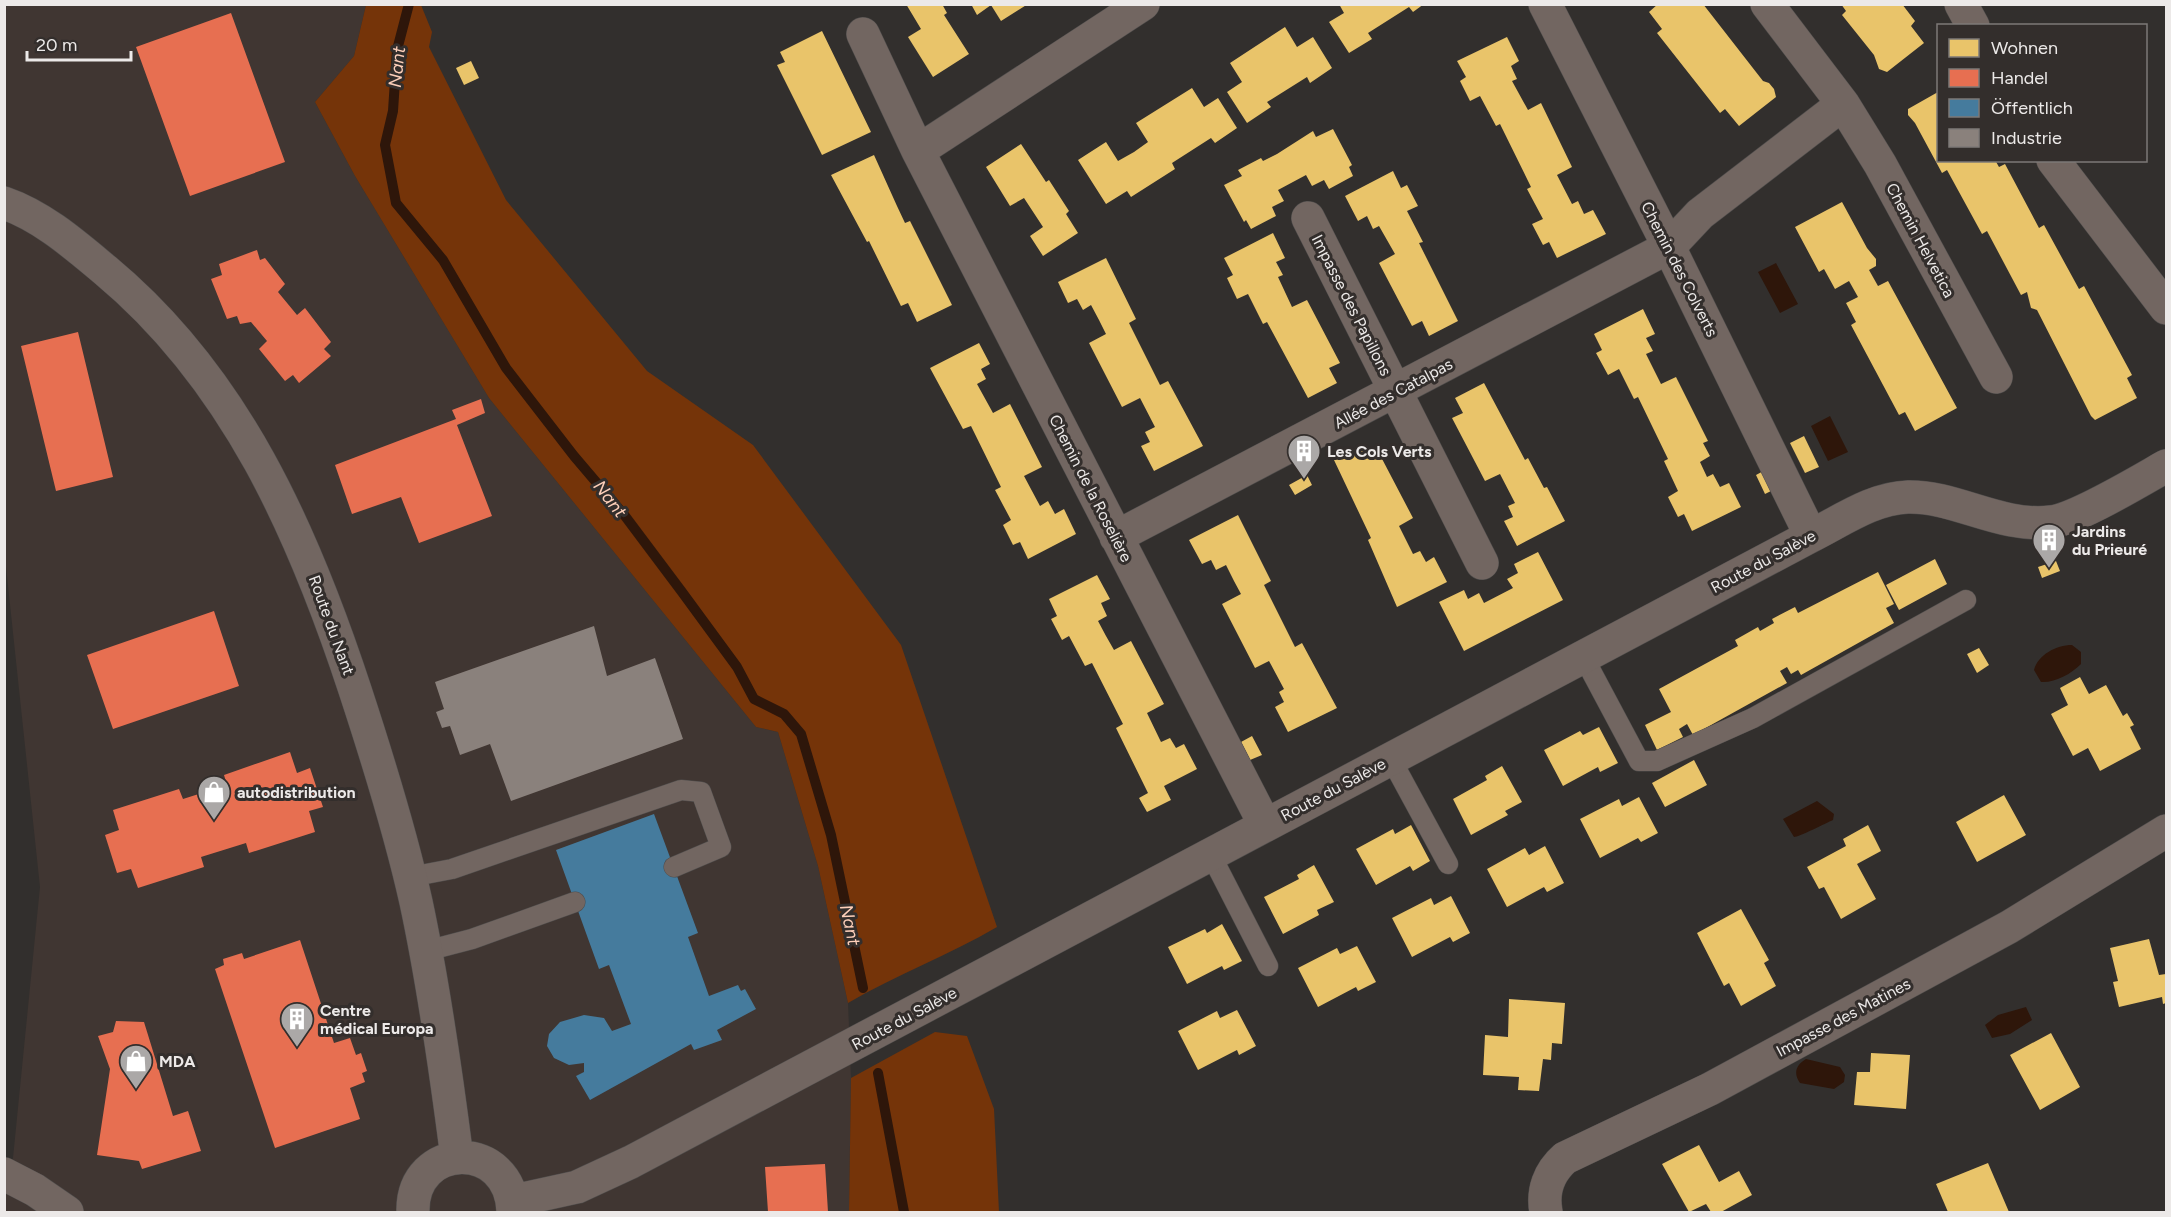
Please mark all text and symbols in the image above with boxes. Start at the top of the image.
scale bar [27,24,130,62]
legend [1937,24,2147,162]
text: 20 m [36,34,77,56]
text: Wohnen [1991,37,2058,59]
water label: Nant [384,45,410,89]
text: Handel [1991,67,2048,89]
text: Öffentlich [1991,97,2073,119]
text: Industrie [1991,127,2062,149]
street label: Chemin Helvetica [1882,180,1959,301]
street label: Chemin des Colverts [1637,199,1722,340]
street label: Impasse des Papillons [1308,231,1395,379]
street label: Allée des Catalpas [1331,354,1456,433]
street label: Chemin de la Roselière [1045,411,1136,565]
building icon: Les Cols Verts [1286,433,1322,480]
place label: Les Cols Verts [1327,442,1432,461]
water label: Nant [589,476,631,522]
building icon: Jardins du Prieuré [2031,522,2067,569]
place label: Jardins du Prieuré [2072,522,2147,559]
street label: Route du Salève [1708,526,1819,597]
street label: Route du Nant [305,573,358,678]
street label: Route du Salève [1278,754,1389,825]
shop icon: autodistribution [196,774,232,821]
place label: autodistribution [237,783,356,802]
water label: Nant [835,902,865,948]
street label: Impasse des Matines [1773,974,1914,1061]
street label: Route du Salève [849,983,960,1054]
building icon: Centre médical Europa [279,1001,315,1048]
place label: Centre médical Europa [320,1001,434,1038]
shop icon: MDA [118,1043,154,1090]
place label: MDA [159,1052,196,1071]

